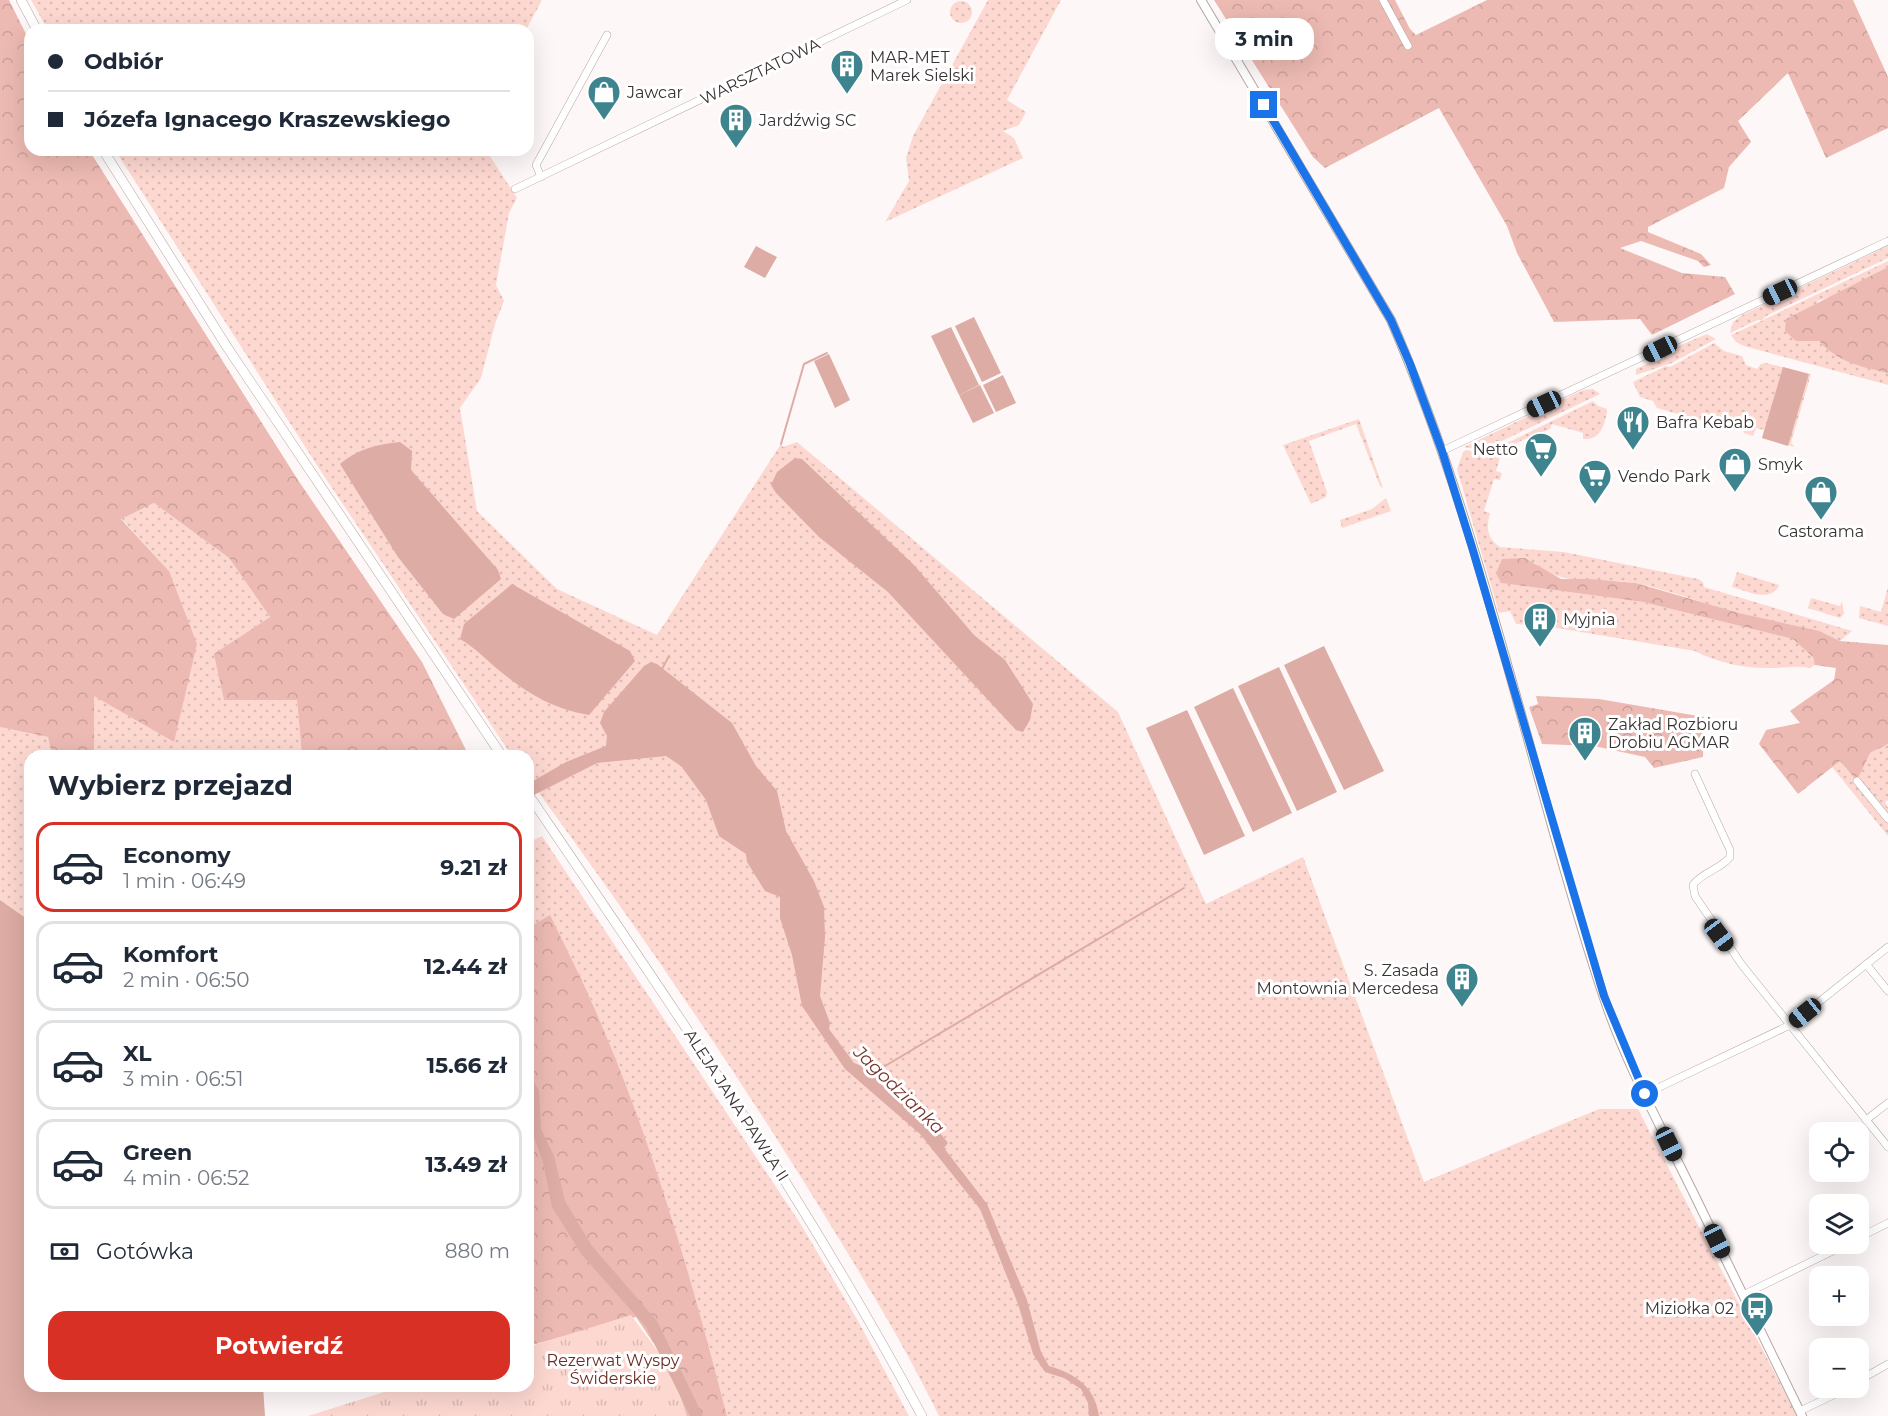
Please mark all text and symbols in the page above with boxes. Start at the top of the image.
callout: 3 min [1214,18,1314,60]
text: 3 min [1235,27,1294,51]
street label: WARSZTATOWA [697,34,824,109]
text: Odbiór [84,48,164,75]
building icon: MAR-MET Marek Sielski [829,48,865,95]
place label: MAR-MET Marek Sielski [870,48,974,85]
shop icon: Jawcar [586,74,622,121]
place label: Jawcar [626,83,683,102]
route end [1250,91,1277,118]
building icon: Jardźwig SC [718,102,754,149]
text: Józefa Ignacego Kraszewskiego [84,106,450,133]
place label: Jardźwig SC [758,111,856,130]
car [1760,276,1800,308]
car [1640,333,1680,365]
car [1524,388,1564,420]
restaurant icon: Bafra Kebab [1615,404,1651,451]
place label: Bafra Kebab [1656,413,1754,432]
supermarket icon: Netto [1523,431,1559,478]
place label: Netto [1473,440,1518,459]
shop icon: Smyk [1717,446,1753,493]
place label: Smyk [1758,455,1803,474]
supermarket icon: Vendo Park [1577,458,1613,505]
place label: Vendo Park [1618,467,1711,486]
shop icon: Castorama [1803,474,1839,521]
place label: Castorama [1778,522,1864,541]
building icon: Myjnia [1522,601,1558,648]
place label: Myjnia [1563,610,1616,629]
building icon: Zakład Rozbioru Drobiu AGMAR [1567,715,1603,762]
place label: Zakład Rozbioru Drobiu AGMAR [1608,715,1738,752]
text: Wybierz przejazd [48,769,293,802]
icon: car [51,840,105,894]
text: Economy [123,842,231,869]
text: 9.21 zł [440,854,507,881]
text: 1 min · 06:49 [123,869,246,893]
car [1701,915,1737,955]
icon: car [51,939,105,993]
text: Komfort [123,941,218,968]
text: 12.44 zł [424,953,507,980]
place label: S. Zasada Montownia Mercedesa [1257,961,1439,998]
building icon: S. Zasada Montownia Mercedesa [1444,961,1480,1008]
text: 2 min · 06:50 [123,968,249,992]
car [1785,995,1825,1031]
street label: ALEJA JANA PAWŁA II [680,1026,793,1185]
icon: car [51,1038,105,1092]
text: XL [123,1040,152,1067]
water label: Jagodzianka [848,1040,949,1139]
text: 15.66 zł [426,1052,507,1079]
text: 3 min · 06:51 [123,1067,243,1091]
route start [1631,1080,1658,1107]
map controls [1809,1122,1869,1398]
button: locate [1809,1122,1869,1182]
car [1653,1124,1685,1164]
icon: car [51,1137,105,1191]
text: Green [123,1139,192,1166]
text: 13.49 zł [425,1151,507,1178]
text: 4 min · 06:52 [123,1166,249,1190]
button: layers [1809,1194,1869,1254]
car [1701,1221,1733,1261]
icon: cash [48,1235,81,1268]
text: Gotówka [96,1238,194,1265]
text: 880 m [445,1239,510,1263]
button: + [1809,1266,1869,1326]
bus stop icon: Miziołka 02 [1739,1290,1775,1337]
place label: Miziołka 02 [1645,1299,1734,1318]
button: Potwierdź [48,1311,510,1380]
button: − [1809,1338,1869,1398]
park label: Rezerwat Wyspy Świderskie [547,1351,680,1388]

